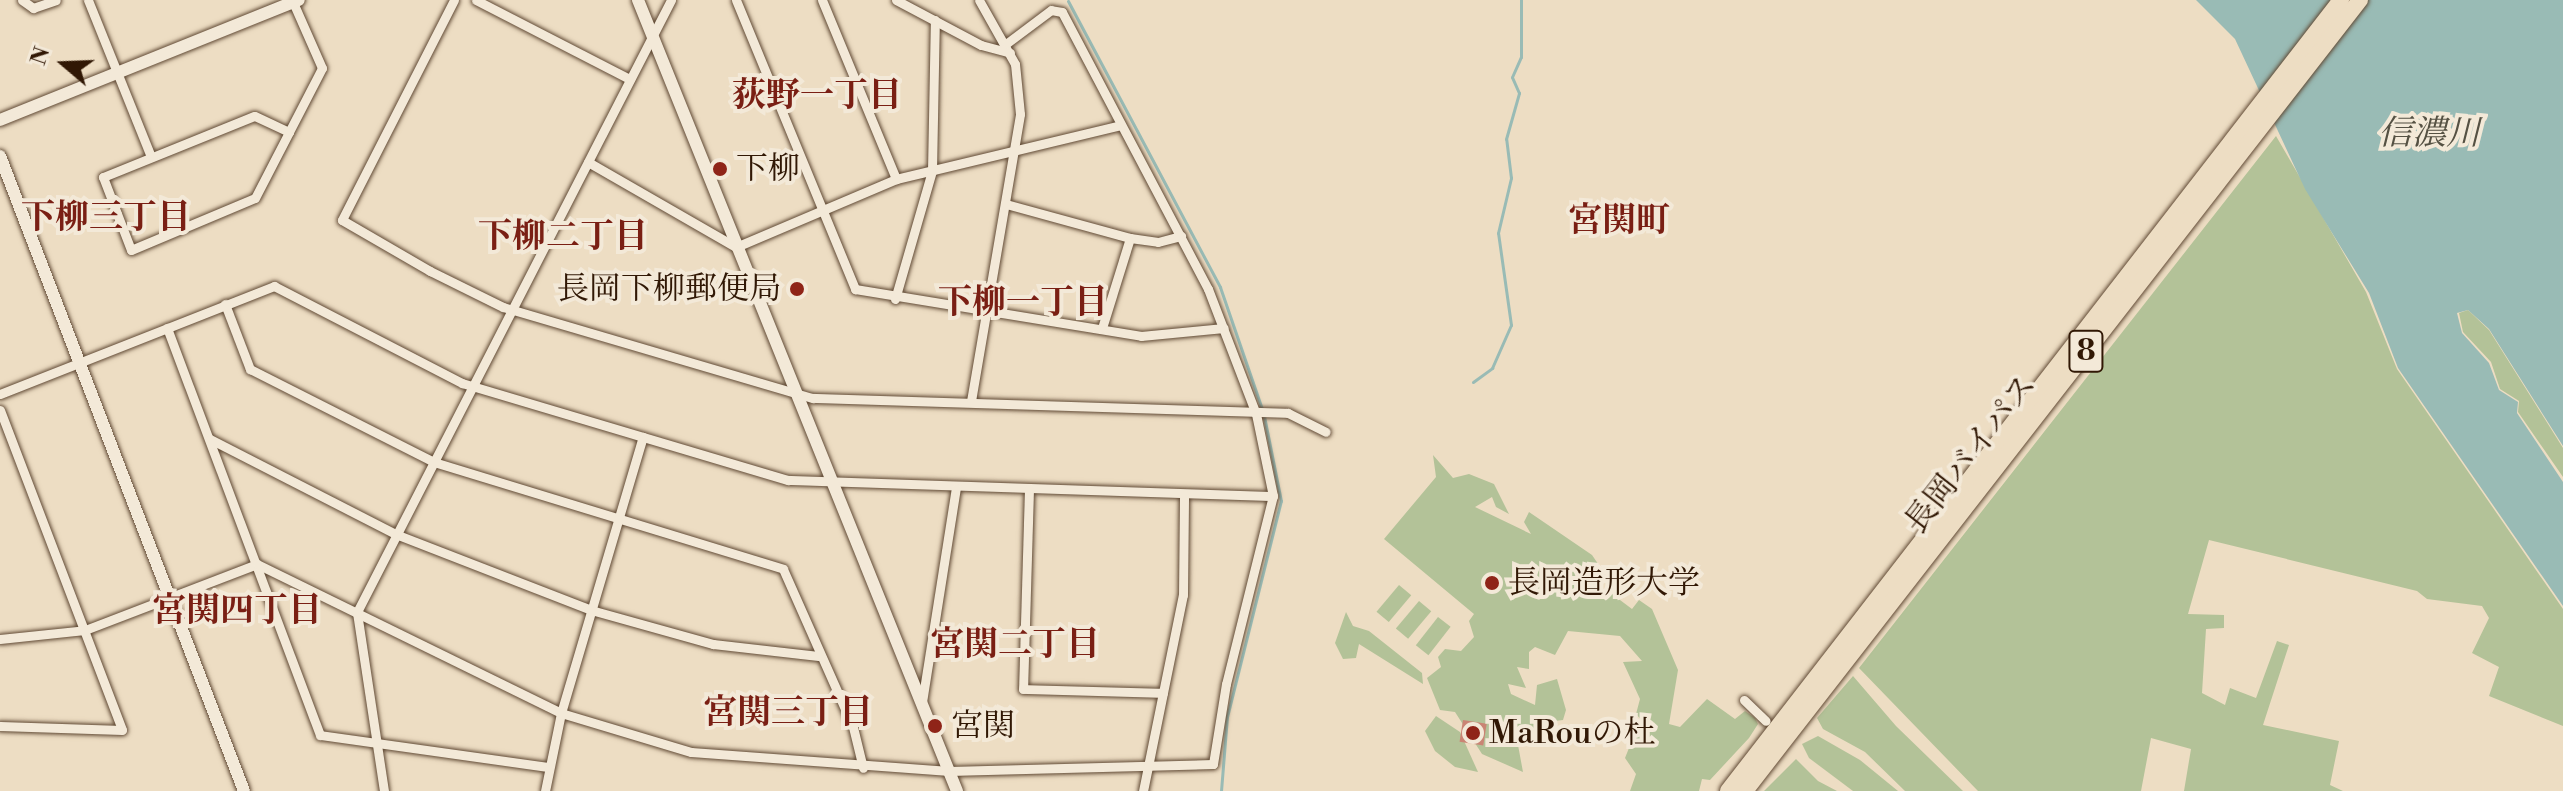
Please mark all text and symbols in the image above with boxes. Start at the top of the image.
north arrow [24,24,104,104]
text: N [25,43,56,69]
district label: 荻野一丁目 [732,77,902,117]
water label: 信濃川 [2378,115,2480,155]
place label: 下柳 [736,150,800,188]
marker: 下柳 [711,160,729,178]
district label: 下柳三丁目 [21,199,191,239]
district label: 宮関町 [1568,202,1670,242]
district label: 下柳二丁目 [478,218,648,258]
place label: 長岡下柳郵便局 [557,270,781,308]
marker: 長岡下柳郵便局 [788,280,806,298]
district label: 下柳一丁目 [938,284,1108,324]
road number: 8 [2068,325,2104,377]
street label: 長岡バイパス [1897,367,2045,541]
place label: 長岡造形大学 [1508,564,1700,602]
marker: 長岡造形大学 [1483,574,1501,592]
district label: 宮関四丁目 [152,592,322,632]
district label: 宮関二丁目 [930,626,1100,666]
district label: 宮関三丁目 [703,694,873,734]
place label: 宮関 [951,707,1015,745]
place label: MaRouの杜 [1489,714,1656,752]
marker: 宮関 [926,717,944,735]
marker: MaRouの杜 [1464,724,1482,742]

